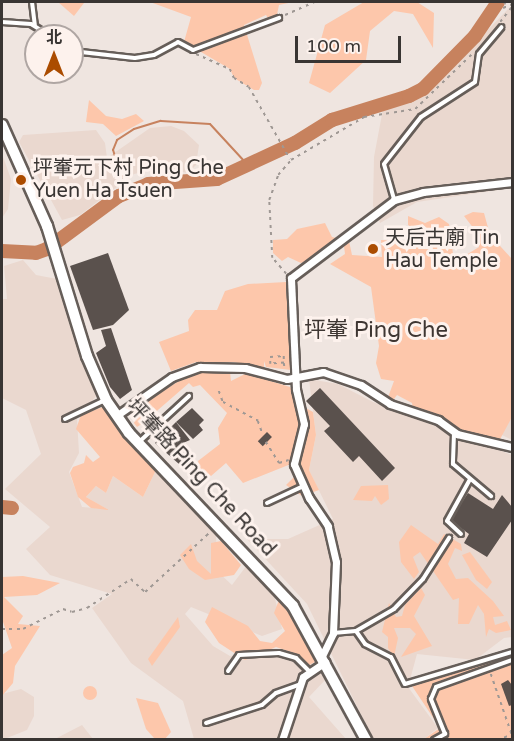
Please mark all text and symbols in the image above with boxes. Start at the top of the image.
north arrow [24,24,84,84]
scale bar [298,24,404,62]
text: 北 [46,28,62,48]
text: 100 m [306,35,361,57]
place label: 坪輋元下村 Ping Che Yuen Ha Tsuen [33,156,224,203]
marker: 坪輋元下村 Ping Che Yuen Ha Tsuen [14,173,28,187]
place label: 天后古廟 Tin Hau Temple [385,226,499,273]
marker: 天后古廟 Tin Hau Temple [366,242,380,256]
district label: 坪輋 Ping Che [304,318,448,344]
street label: 坪輋路 Ping Che Road [122,394,280,562]

